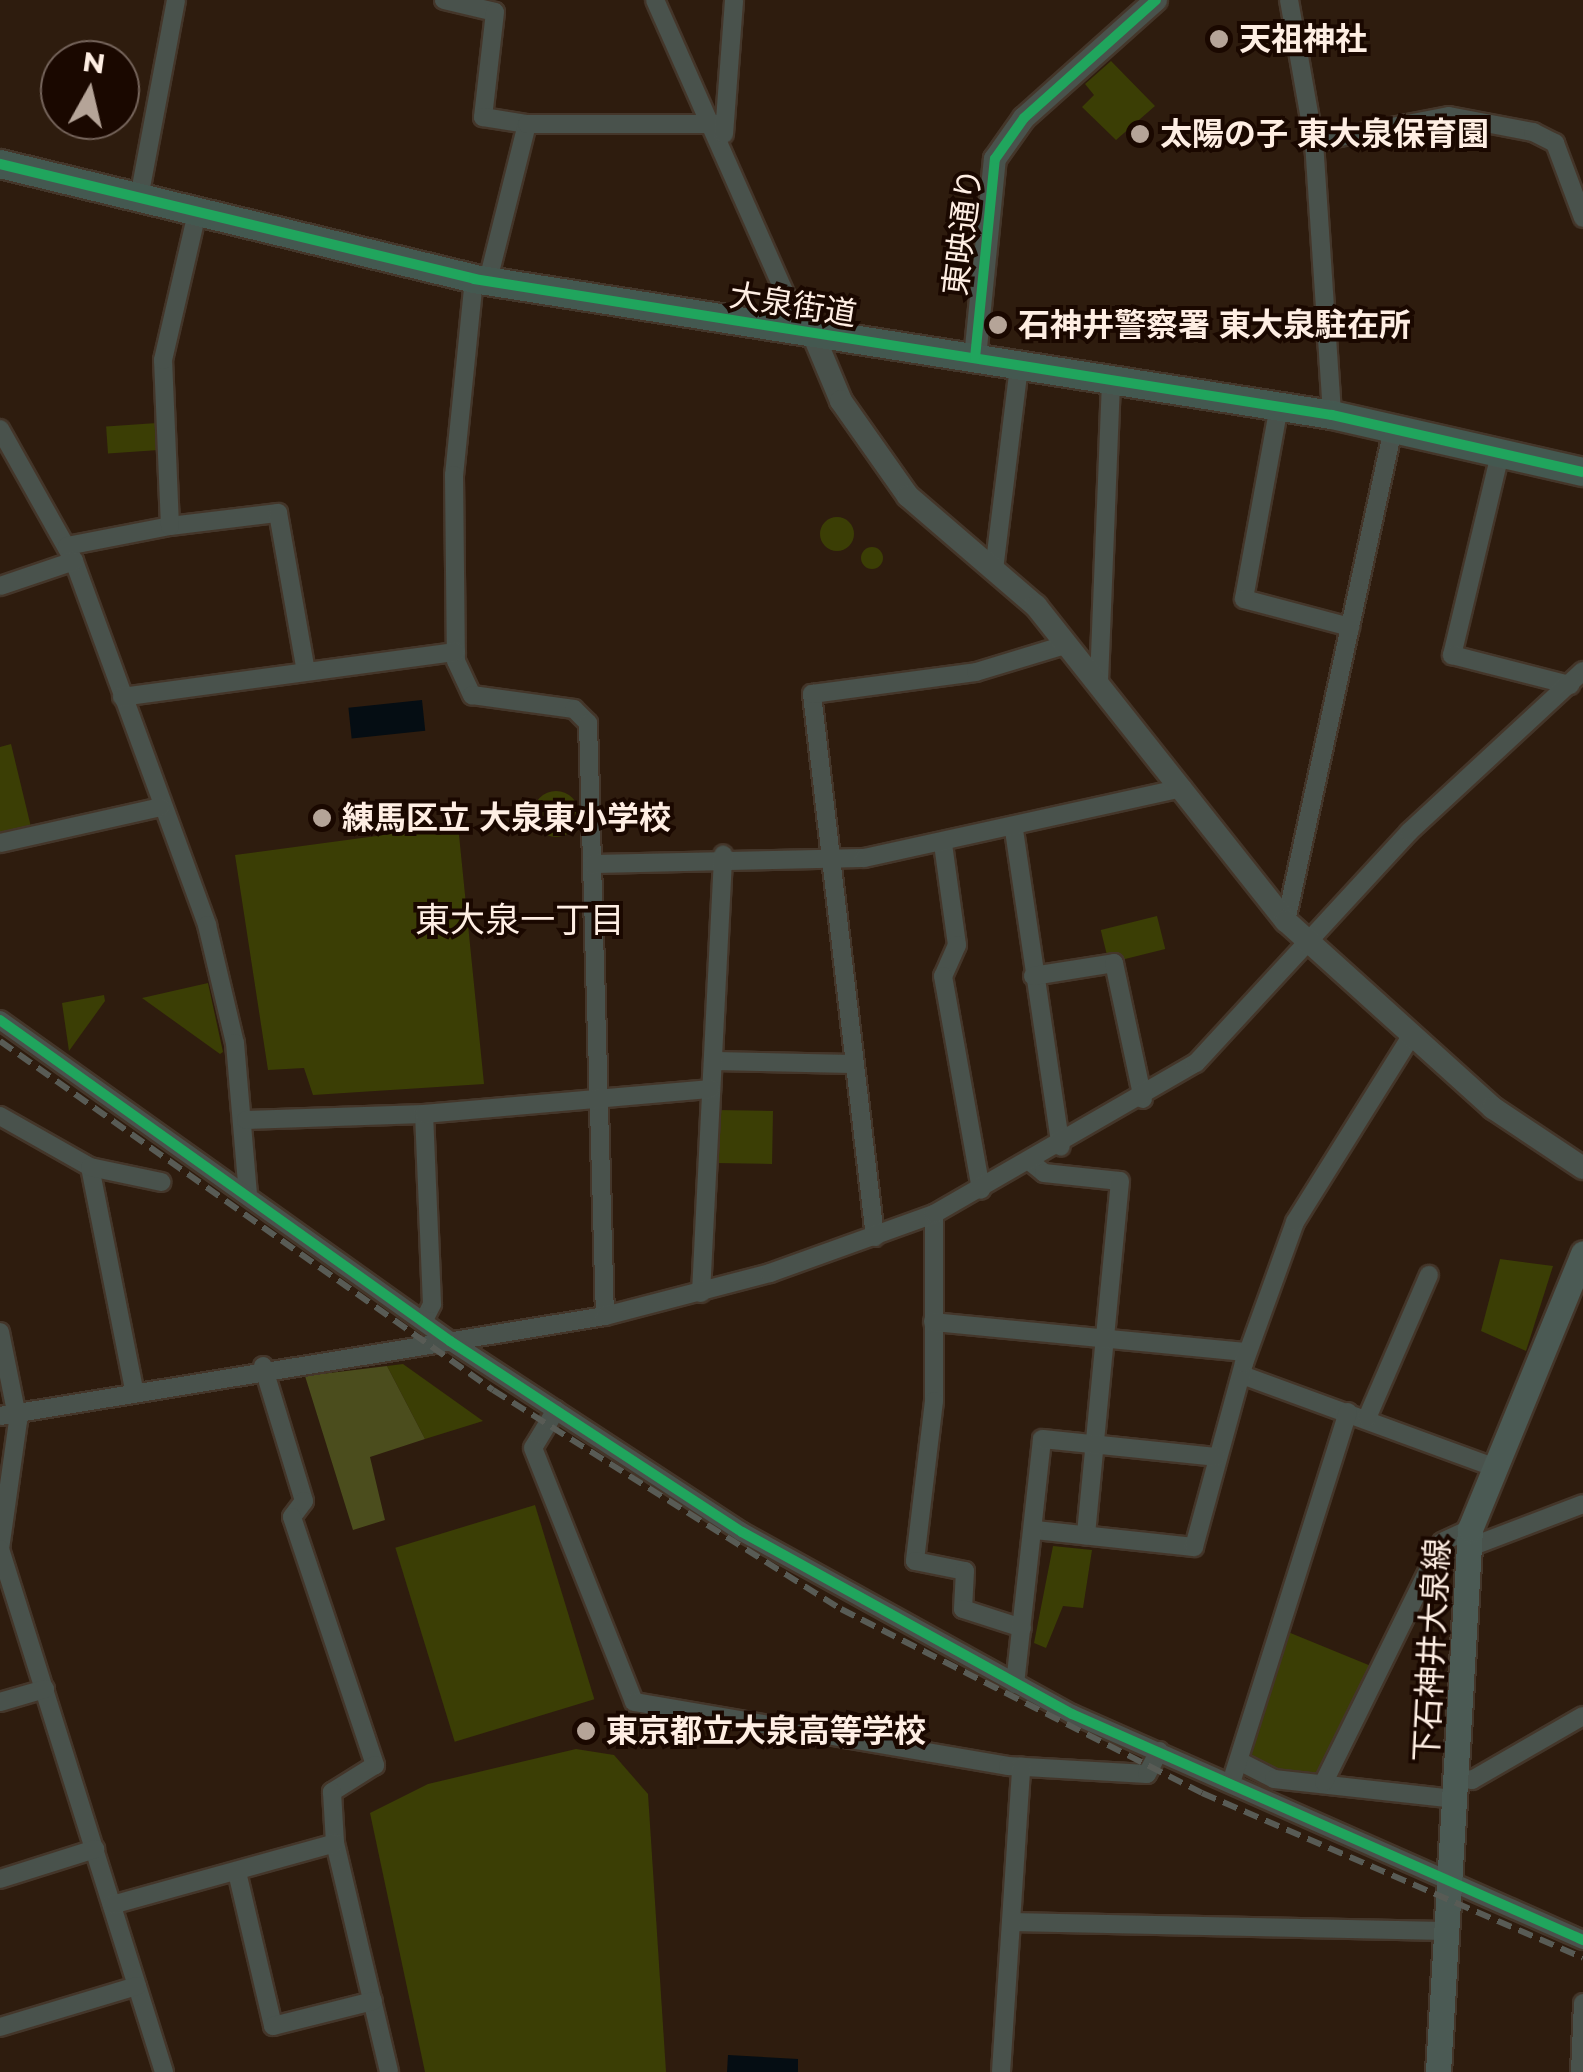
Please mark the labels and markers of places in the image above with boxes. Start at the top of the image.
place label: 天祖神社 [1239,20,1367,58]
marker: 天祖神社 [1208,28,1230,50]
place label: 太陽の子 東大泉保育園 [1160,115,1489,153]
marker: 太陽の子 東大泉保育園 [1129,123,1151,145]
place label: 石神井警察署 東大泉駐在所 [1018,306,1411,344]
marker: 石神井警察署 東大泉駐在所 [987,314,1009,336]
place label: 練馬区立 大泉東小学校 [342,799,671,837]
marker: 練馬区立 大泉東小学校 [311,807,333,829]
place label: 東京都立大泉高等学校 [606,1712,926,1750]
marker: 東京都立大泉高等学校 [575,1720,597,1742]

